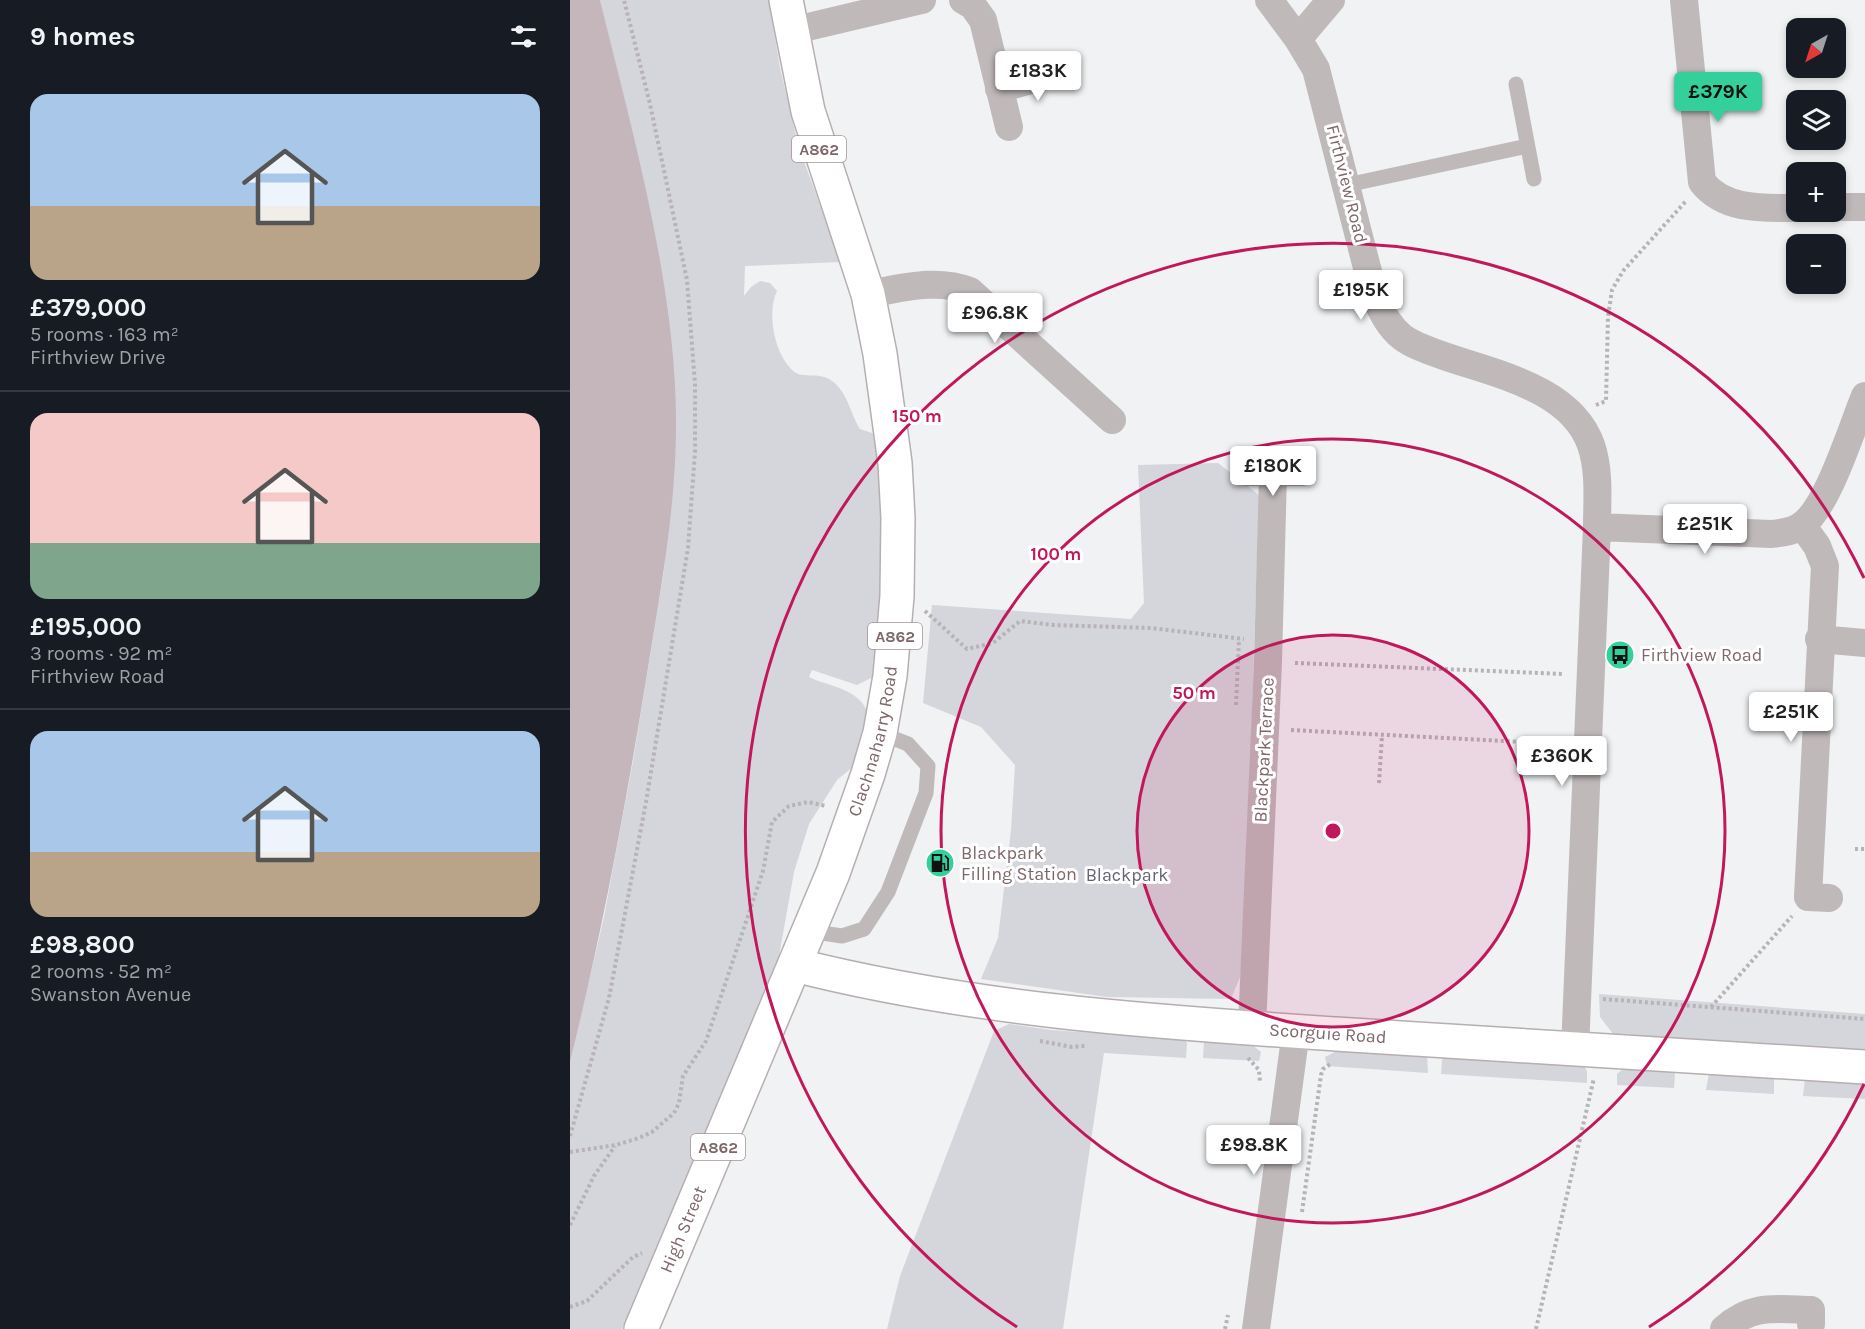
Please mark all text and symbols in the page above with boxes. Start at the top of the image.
north arrow [1786,18,1846,78]
map controls [1786,18,1846,294]
icon: filters [507,20,540,53]
text: 9 homes [30,21,136,52]
pin: £183K [996,51,1080,102]
text: £183K [1009,59,1067,82]
pin: £379K [1676,72,1760,123]
text: £379K [1688,80,1748,103]
button: layers [1786,90,1846,150]
street label: Firthview Road [1322,122,1372,246]
icon: home [231,133,339,241]
road number: A862 [792,136,846,162]
button: + [1786,162,1846,222]
button: − [1786,234,1846,294]
pin: £195K [1319,270,1403,321]
text: £195K [1333,278,1389,301]
text: £379,000 [30,292,147,323]
pin: £96.8K [946,293,1044,344]
text: £96.8K [962,301,1028,324]
text: 5 rooms · 163 m² [30,323,179,346]
text: Firthview Drive [30,346,166,369]
text: 150 m [892,405,942,427]
pin: £180K [1231,446,1315,497]
icon: home [231,452,339,560]
text: £180K [1244,454,1302,477]
pin: £251K [1663,504,1747,555]
text: £251K [1677,512,1733,535]
text: 100 m [1031,543,1081,565]
text: £195,000 [30,611,142,642]
road number: A862 [868,623,922,649]
bus stop icon: Firthview Road [1604,639,1636,671]
text: 3 rooms · 92 m² [30,642,173,665]
place label: Firthview Road [1641,644,1762,666]
text: Firthview Road [30,665,165,688]
street label: Clachnaharry Road [843,665,902,819]
street label: Blackpark Terrace [1249,677,1279,823]
text: 50 m [1172,682,1216,704]
pin: £251K [1749,692,1833,743]
text: £251K [1763,700,1819,723]
pin: £360K [1520,736,1604,787]
text: £360K [1531,744,1593,767]
icon: home [231,770,339,878]
centre of rings [1323,821,1343,841]
place label: Blackpark Filling Station [961,842,1077,885]
fuel station icon: Blackpark Filling Station [924,847,956,879]
park label: Blackpark [1086,864,1168,886]
text: £98,800 [30,929,135,960]
text: 2 rooms · 52 m² [30,960,172,983]
text: Swanston Avenue [30,983,191,1006]
street label: Scorguie Road [1268,1019,1387,1048]
pin: £98.8K [1205,1125,1303,1176]
text: £98.8K [1220,1133,1288,1156]
road number: A862 [691,1134,745,1160]
street label: High Street [655,1182,711,1276]

